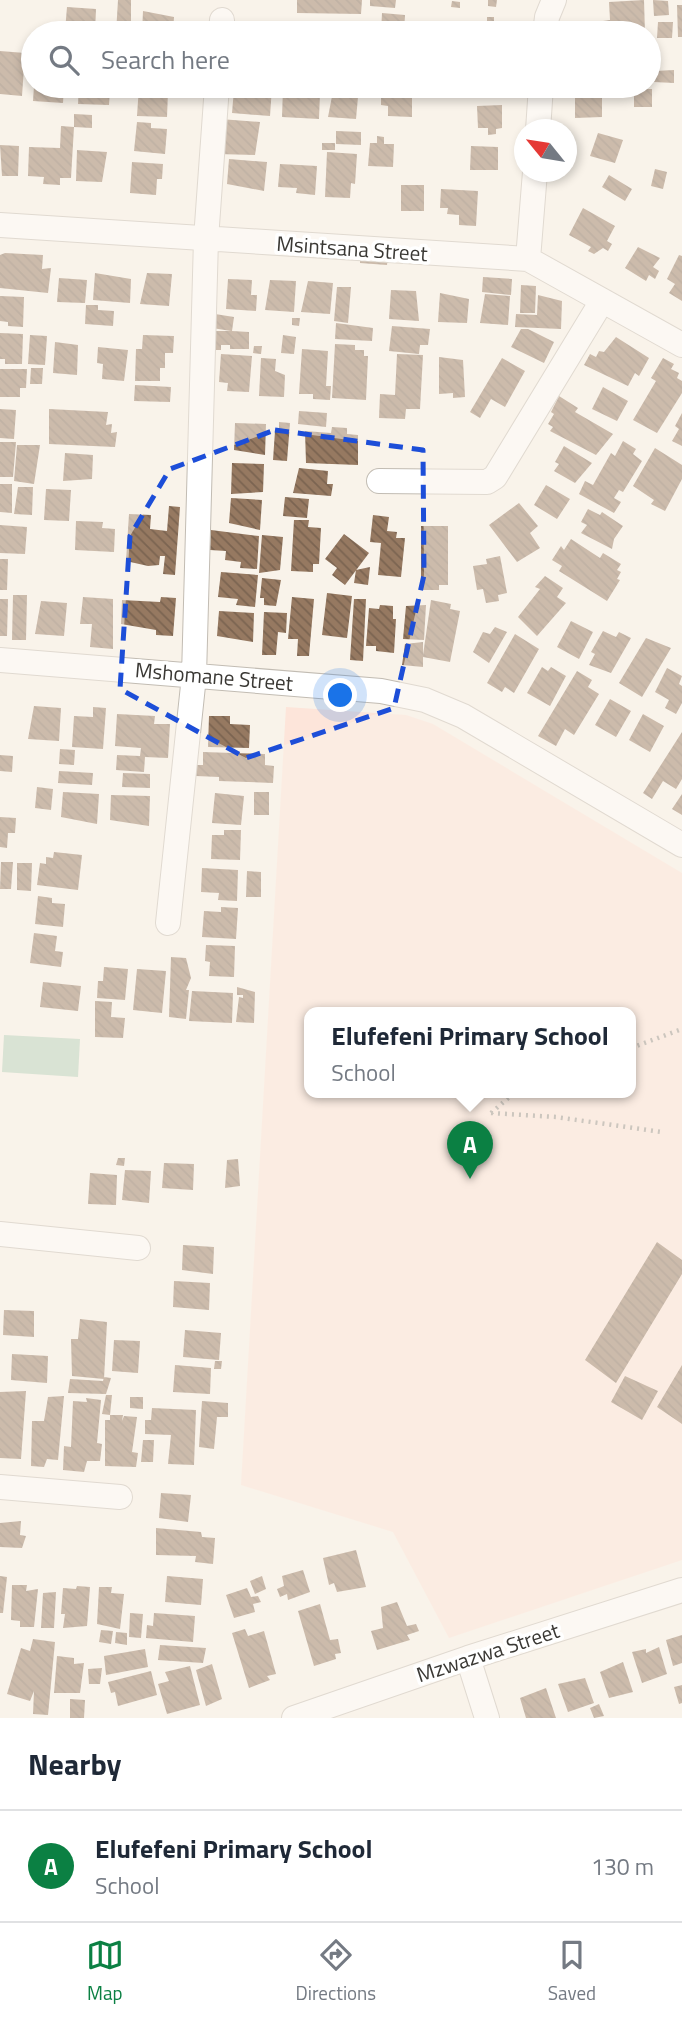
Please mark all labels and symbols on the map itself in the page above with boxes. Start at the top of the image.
north arrow [514,119,577,182]
street label: Msintsana Street [275,227,429,269]
street label: Mshomane Street [134,653,295,699]
your location [323,678,357,712]
pin: A [447,1121,493,1179]
street label: Mzwazwa Street [412,1614,564,1690]

